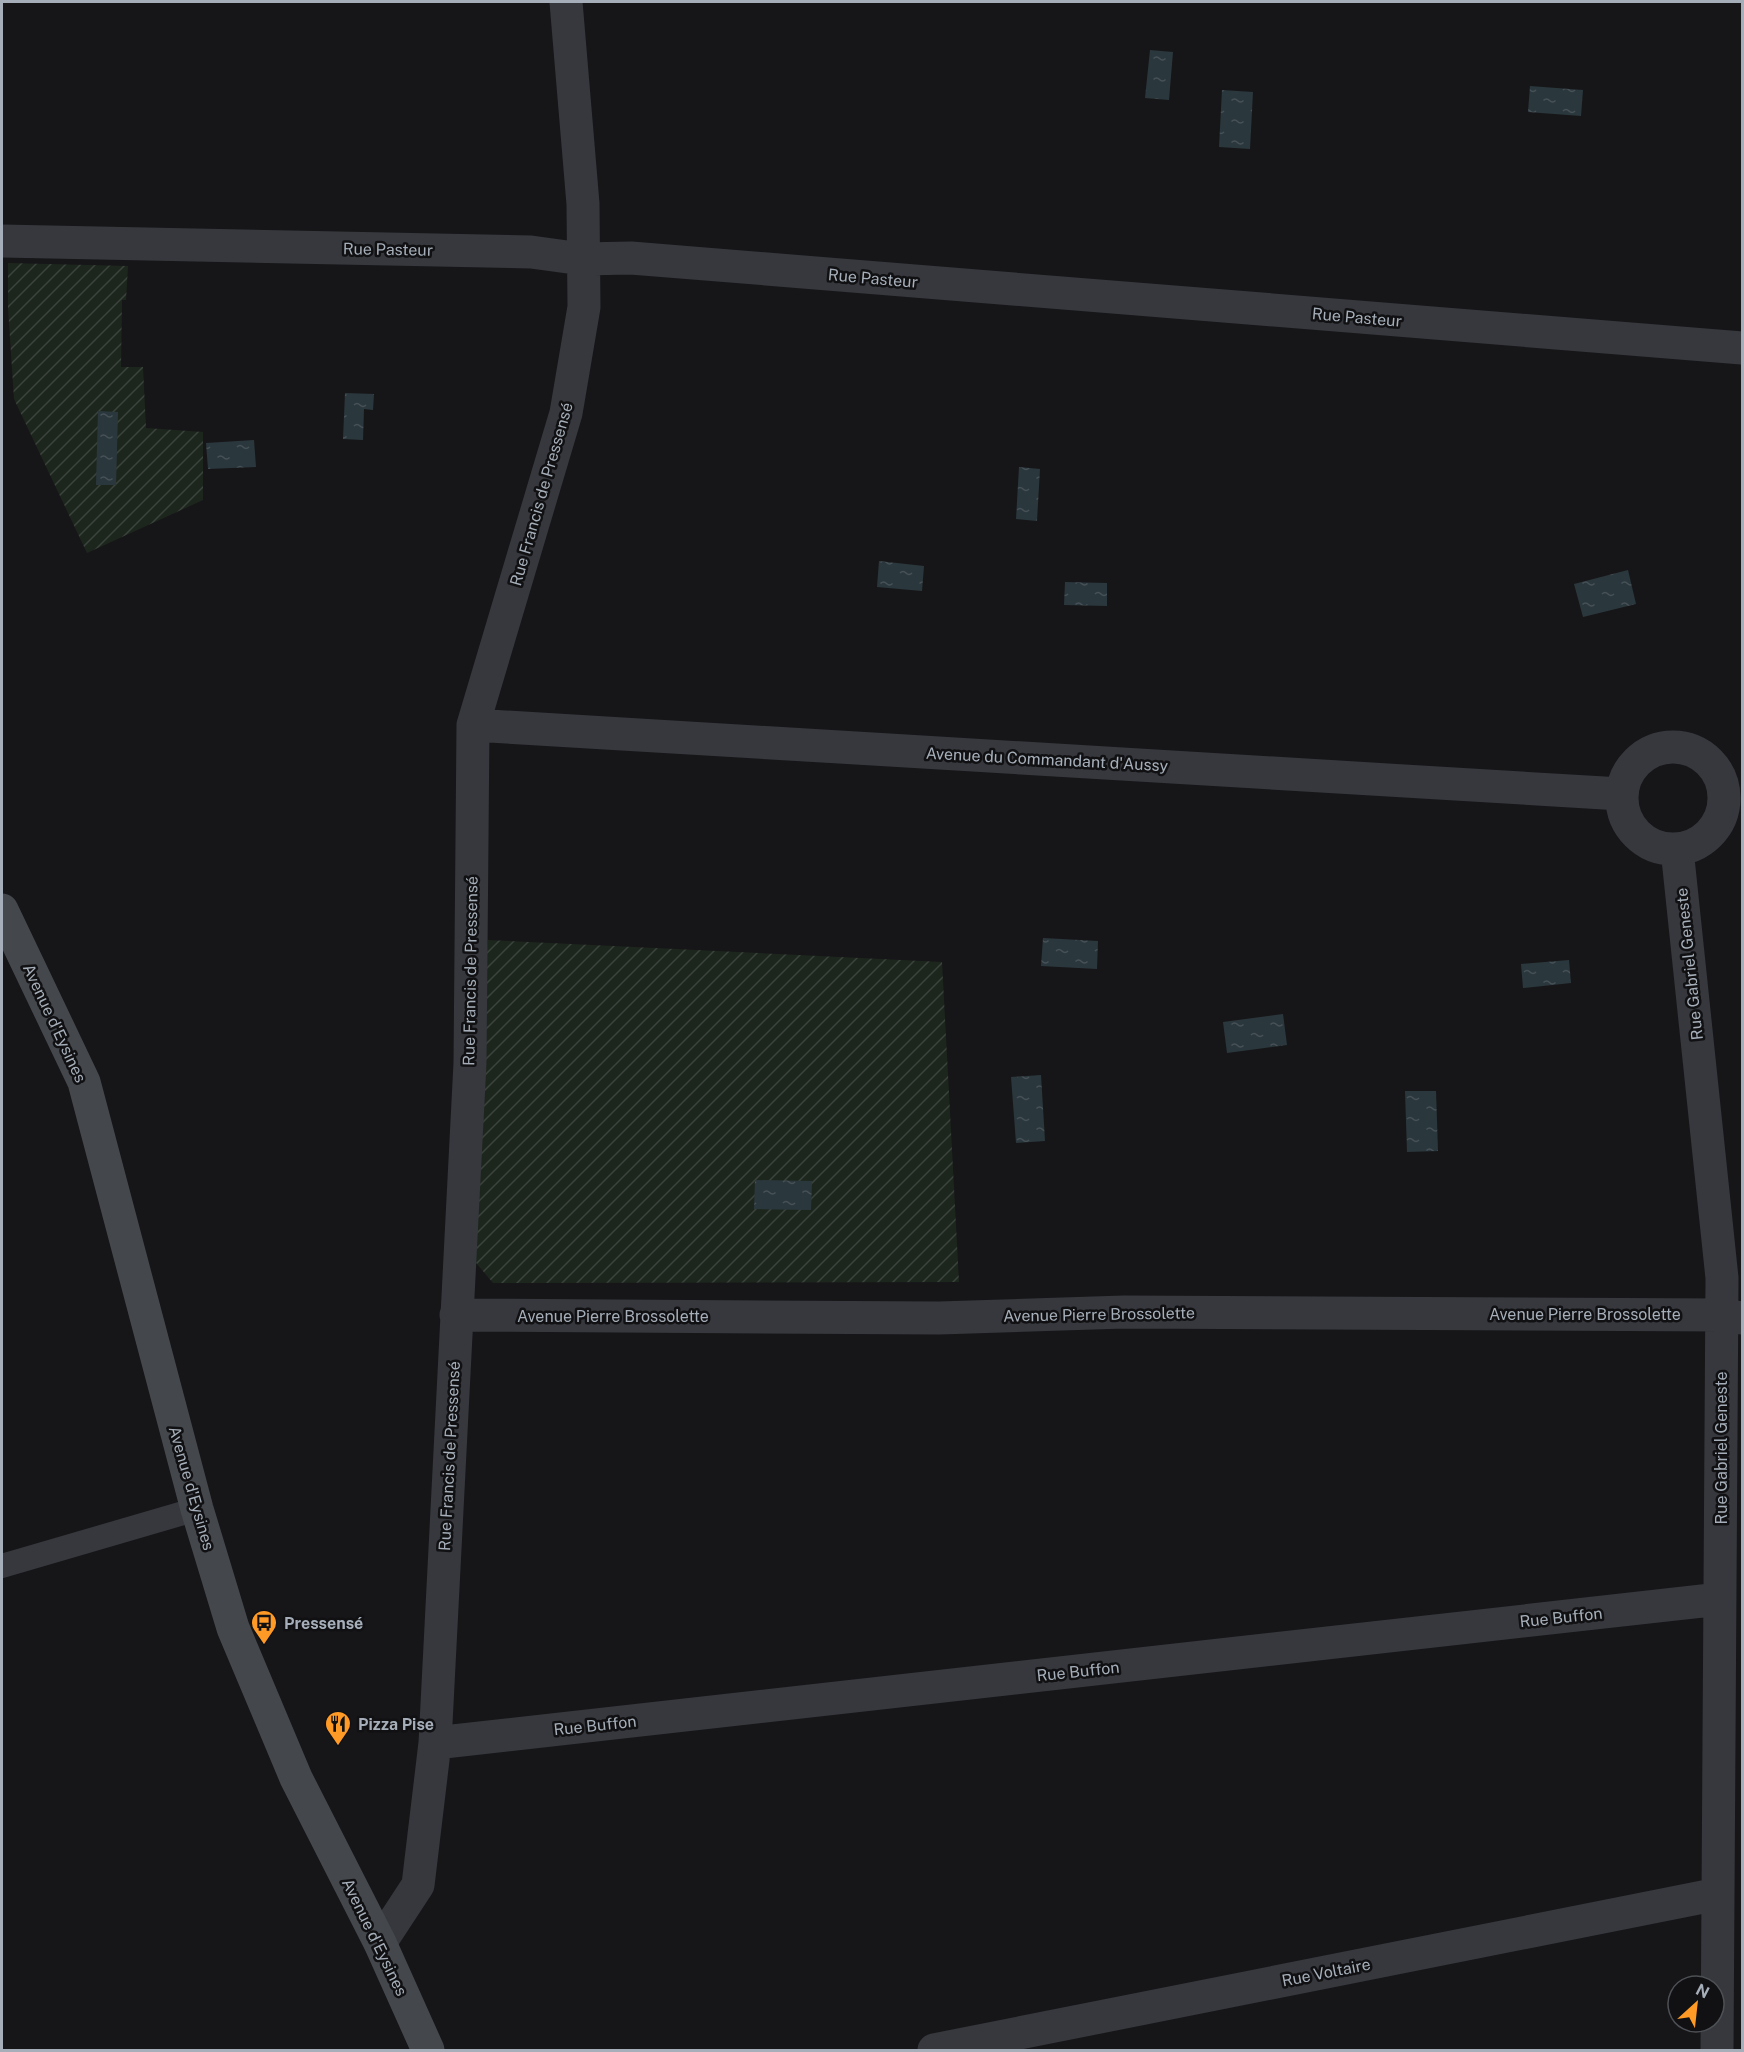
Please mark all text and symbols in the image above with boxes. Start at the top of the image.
street label: Rue Pasteur [343,239,433,260]
street label: Rue Pasteur [827,265,919,292]
street label: Rue Pasteur [1311,304,1403,331]
street label: Rue Francis de Pressensé [506,400,577,588]
street label: Avenue du Commandant d'Aussy [925,744,1169,775]
street label: Rue Francis de Pressensé [459,876,482,1066]
street label: Rue Gabriel Geneste [1672,887,1707,1041]
street label: Avenue d'Eysines [19,961,90,1085]
street label: Avenue Pierre Brossolette [1003,1303,1195,1326]
street label: Avenue Pierre Brossolette [1489,1305,1681,1324]
street label: Avenue Pierre Brossolette [517,1307,709,1326]
street label: Rue Francis de Pressensé [435,1361,464,1551]
street label: Rue Gabriel Geneste [1712,1372,1731,1524]
street label: Avenue d'Eysines [165,1424,218,1553]
street label: Rue Buffon [1519,1604,1603,1631]
bus stop icon: Pressensé [249,1608,279,1646]
place label: Pressensé [284,1614,363,1633]
street label: Rue Buffon [1036,1658,1120,1685]
restaurant icon: Pizza Pise [323,1709,353,1747]
street label: Rue Buffon [553,1712,637,1739]
place label: Pizza Pise [358,1715,434,1734]
street label: Avenue d'Eysines [338,1875,411,1999]
street label: Rue Voltaire [1280,1955,1372,1990]
north arrow [1666,1974,1726,2034]
text: N [1693,1980,1712,2002]

